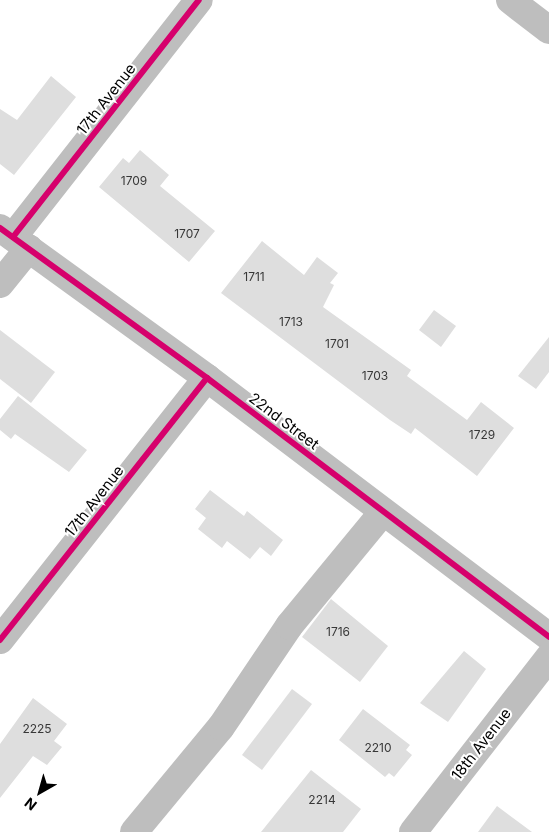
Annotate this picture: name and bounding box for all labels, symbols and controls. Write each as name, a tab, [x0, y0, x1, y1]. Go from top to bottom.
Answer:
street label: 17th Avenue	[73, 60, 139, 138]
house number: 1709	[121, 174, 147, 188]
house number: 1707	[174, 227, 200, 241]
house number: 1711	[243, 270, 265, 284]
house number: 1713	[279, 315, 303, 329]
house number: 1701	[325, 337, 349, 351]
house number: 1703	[362, 369, 388, 383]
street label: 22nd Street	[245, 389, 323, 453]
house number: 1729	[469, 428, 495, 442]
street label: 17th Avenue	[61, 462, 127, 540]
house number: 1716	[326, 625, 350, 639]
street label: 18th Avenue	[447, 705, 515, 783]
house number: 2225	[22, 722, 52, 736]
house number: 2210	[364, 741, 392, 755]
north arrow	[15, 767, 65, 817]
house number: 2214	[308, 793, 336, 807]
text: N	[21, 794, 40, 814]

